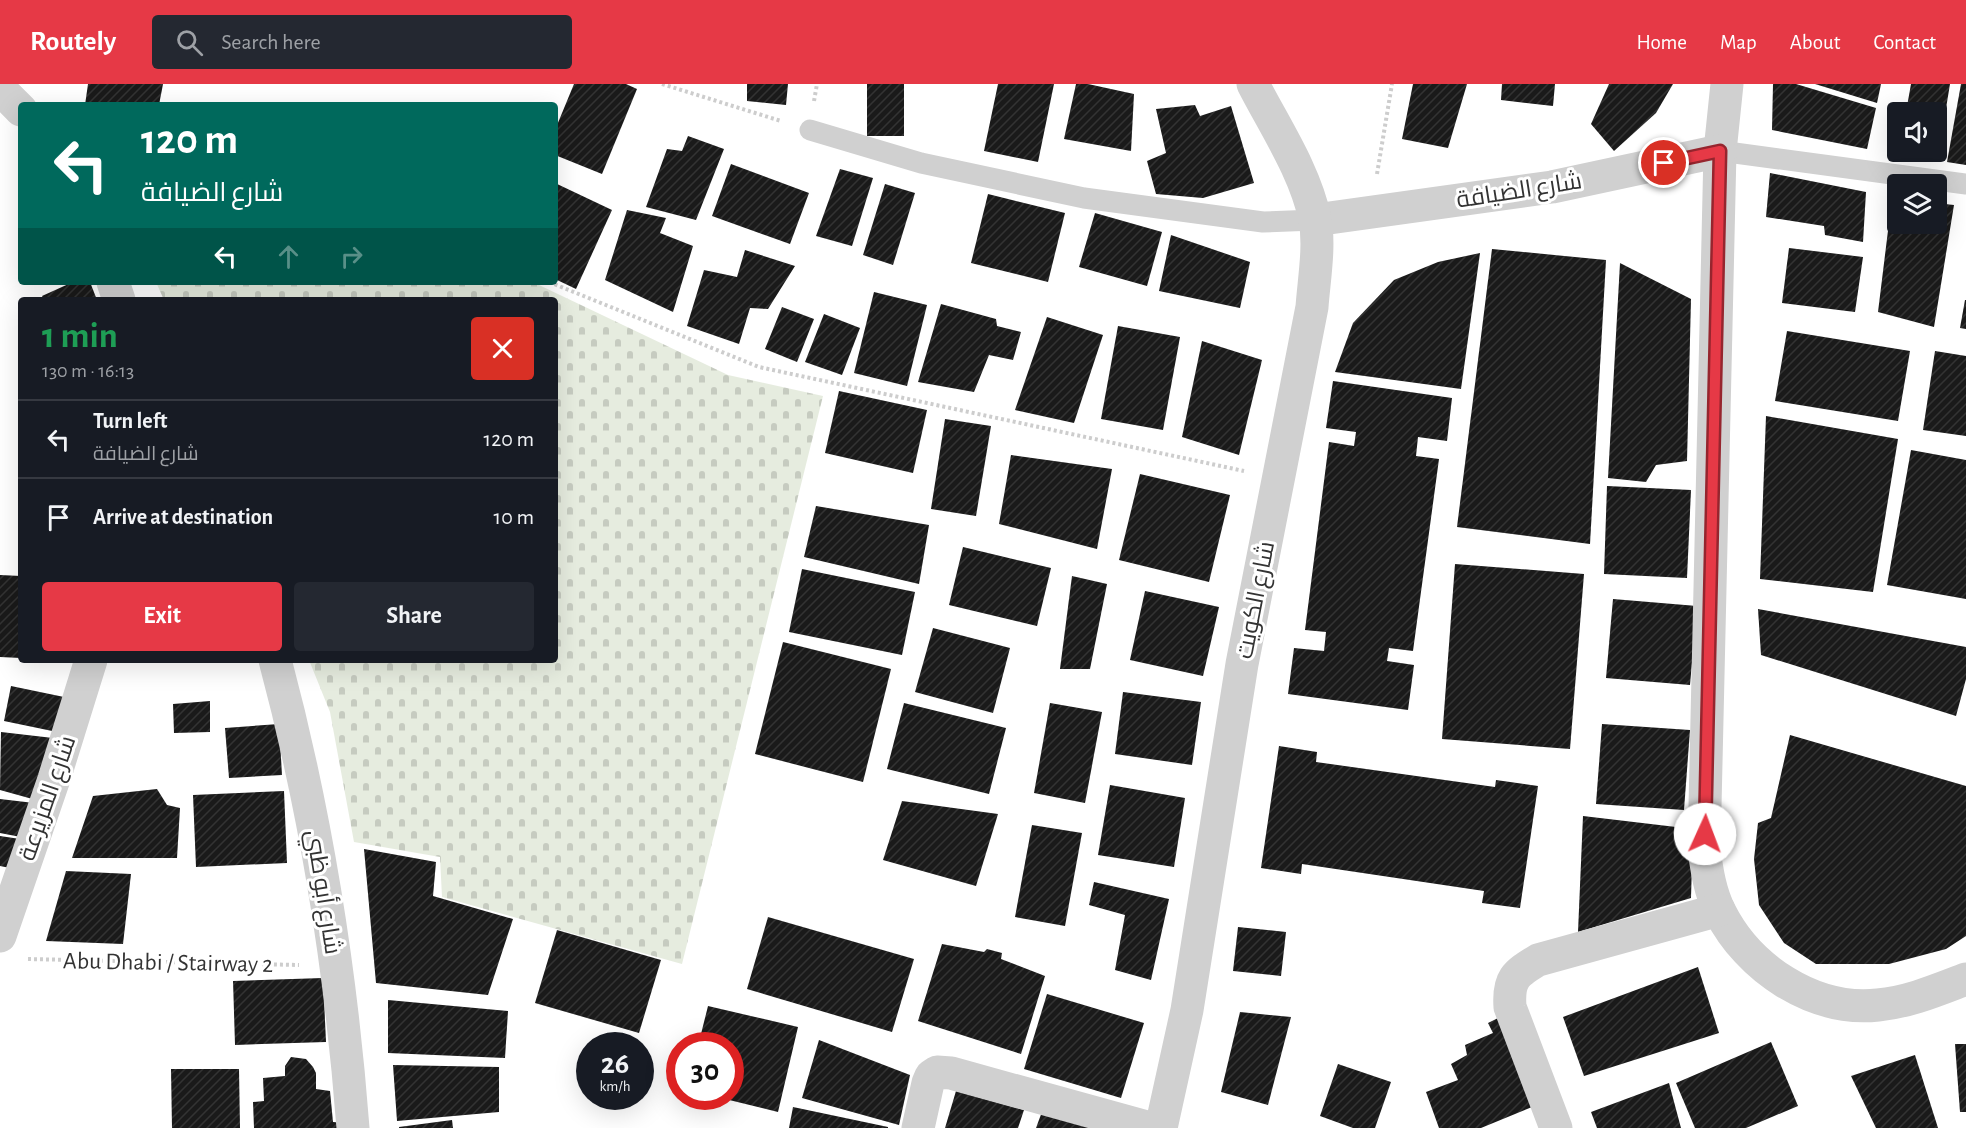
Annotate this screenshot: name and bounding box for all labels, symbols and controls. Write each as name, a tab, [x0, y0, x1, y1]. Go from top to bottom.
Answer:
search box	[152, 15, 572, 69]
icon: search	[173, 26, 206, 59]
text: Routely	[30, 28, 116, 56]
text: Search here	[221, 31, 321, 53]
text: Home	[1636, 32, 1687, 53]
text: Map	[1720, 32, 1757, 53]
text: About	[1790, 32, 1840, 53]
text: Contact	[1873, 32, 1936, 53]
map controls	[1887, 102, 1947, 234]
button: sound	[1887, 102, 1947, 162]
text: 120 m	[141, 119, 238, 161]
icon: left	[42, 126, 120, 204]
pin	[1638, 137, 1689, 188]
icon: arrive	[1647, 146, 1680, 179]
street label: شارع الضيافة	[1455, 168, 1584, 216]
button: layers	[1887, 174, 1947, 234]
text: شارع الضيافة	[141, 179, 283, 206]
icon: left	[209, 240, 242, 273]
icon: ahead	[272, 240, 305, 273]
icon: right	[335, 240, 368, 273]
button: close	[471, 317, 534, 380]
text: 1 min	[42, 318, 118, 354]
text: 130 m · 16:13	[42, 361, 134, 381]
text: Turn left	[93, 410, 167, 432]
icon: left	[42, 423, 75, 456]
text: 120 m	[484, 428, 534, 450]
text: شارع الضيافة	[93, 444, 198, 464]
icon: arrive	[42, 501, 75, 534]
text: Arrive at destination	[93, 506, 273, 528]
text: 10 m	[494, 506, 534, 528]
street label: شارع الكويت	[1232, 539, 1282, 662]
button: Exit	[42, 582, 282, 651]
button: Share	[294, 582, 534, 651]
street label: شارع المزيرعة	[14, 732, 83, 865]
position arrow	[1673, 802, 1737, 866]
street label: شارع أبو ظبي	[295, 827, 350, 957]
street label: Abu Dhabi / Stairway 2	[63, 949, 273, 977]
speed limit sign: 30	[666, 1032, 744, 1110]
text: 26	[601, 1049, 629, 1079]
text: km/h	[600, 1079, 630, 1094]

